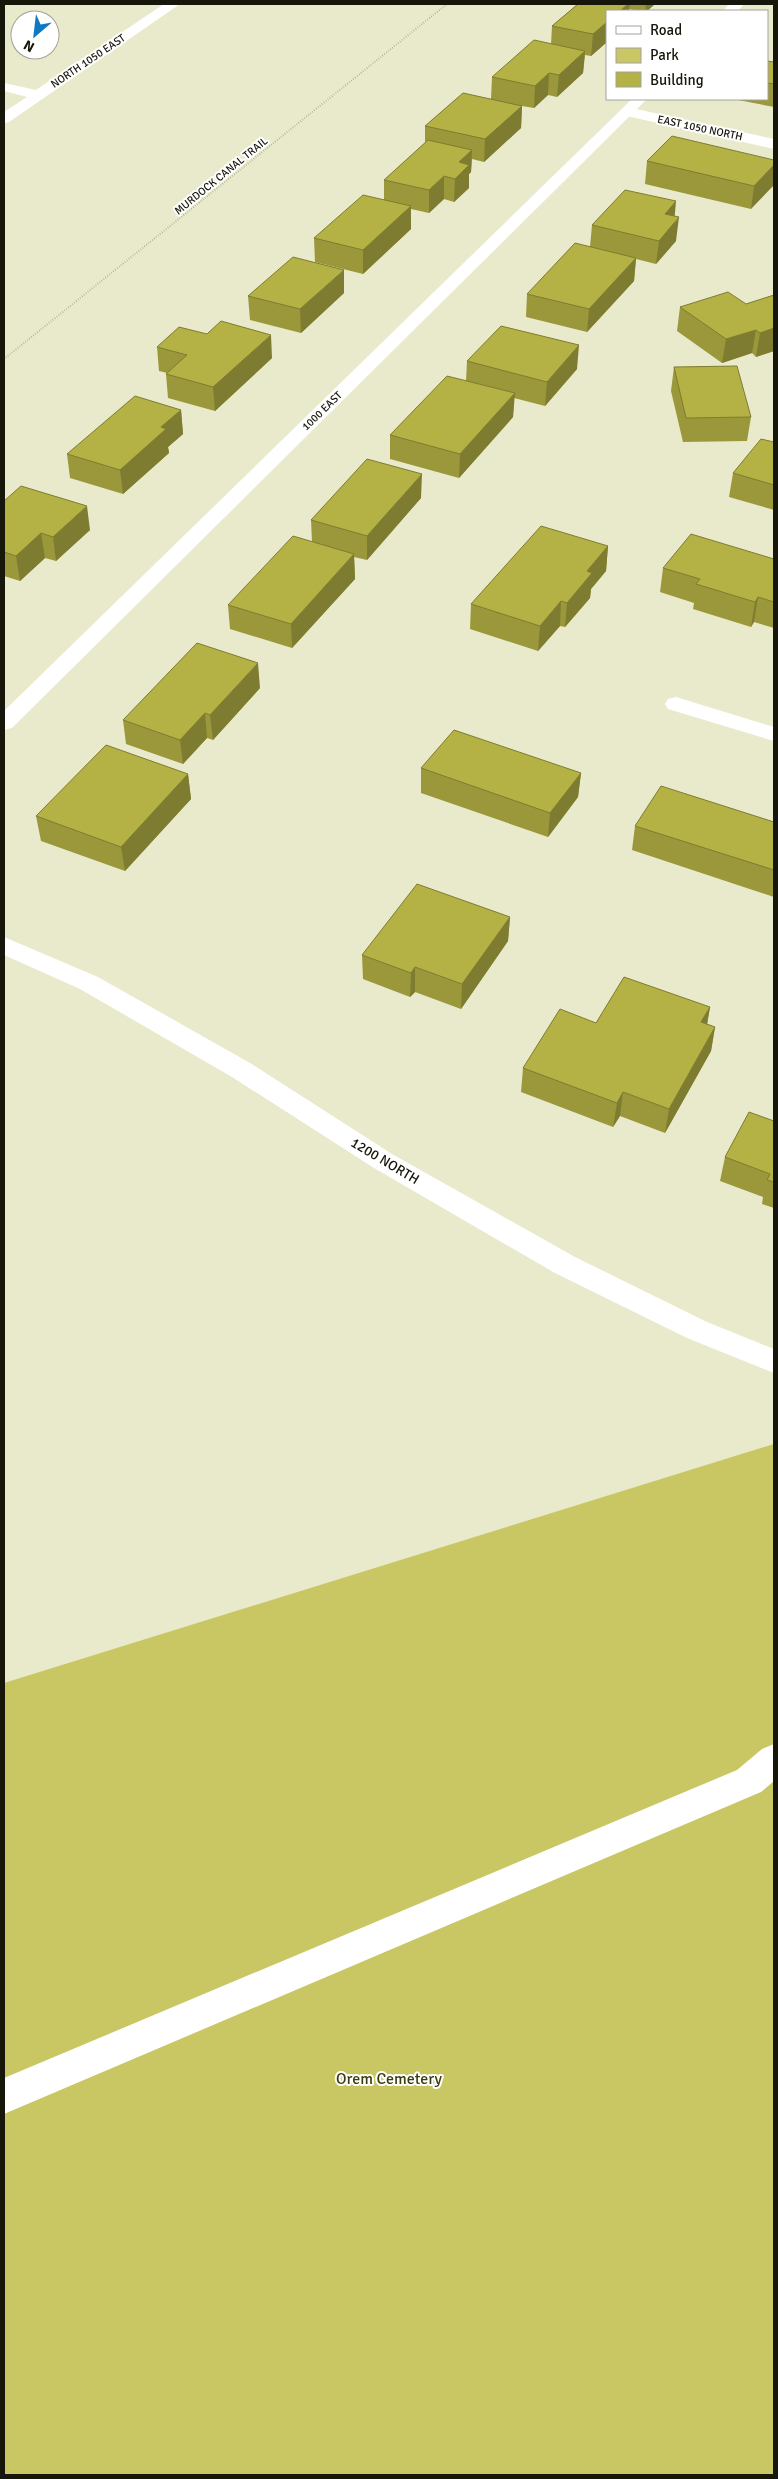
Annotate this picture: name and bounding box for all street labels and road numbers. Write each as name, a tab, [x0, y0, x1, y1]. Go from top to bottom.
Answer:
street label: NORTH 1050 EAST	[48, 31, 128, 91]
street label: EAST 1050 NORTH	[656, 113, 744, 143]
street label: MURDOCK CANAL TRAIL	[172, 134, 270, 218]
street label: 1000 EAST	[299, 388, 345, 433]
street label: 1200 NORTH	[348, 1134, 422, 1188]

